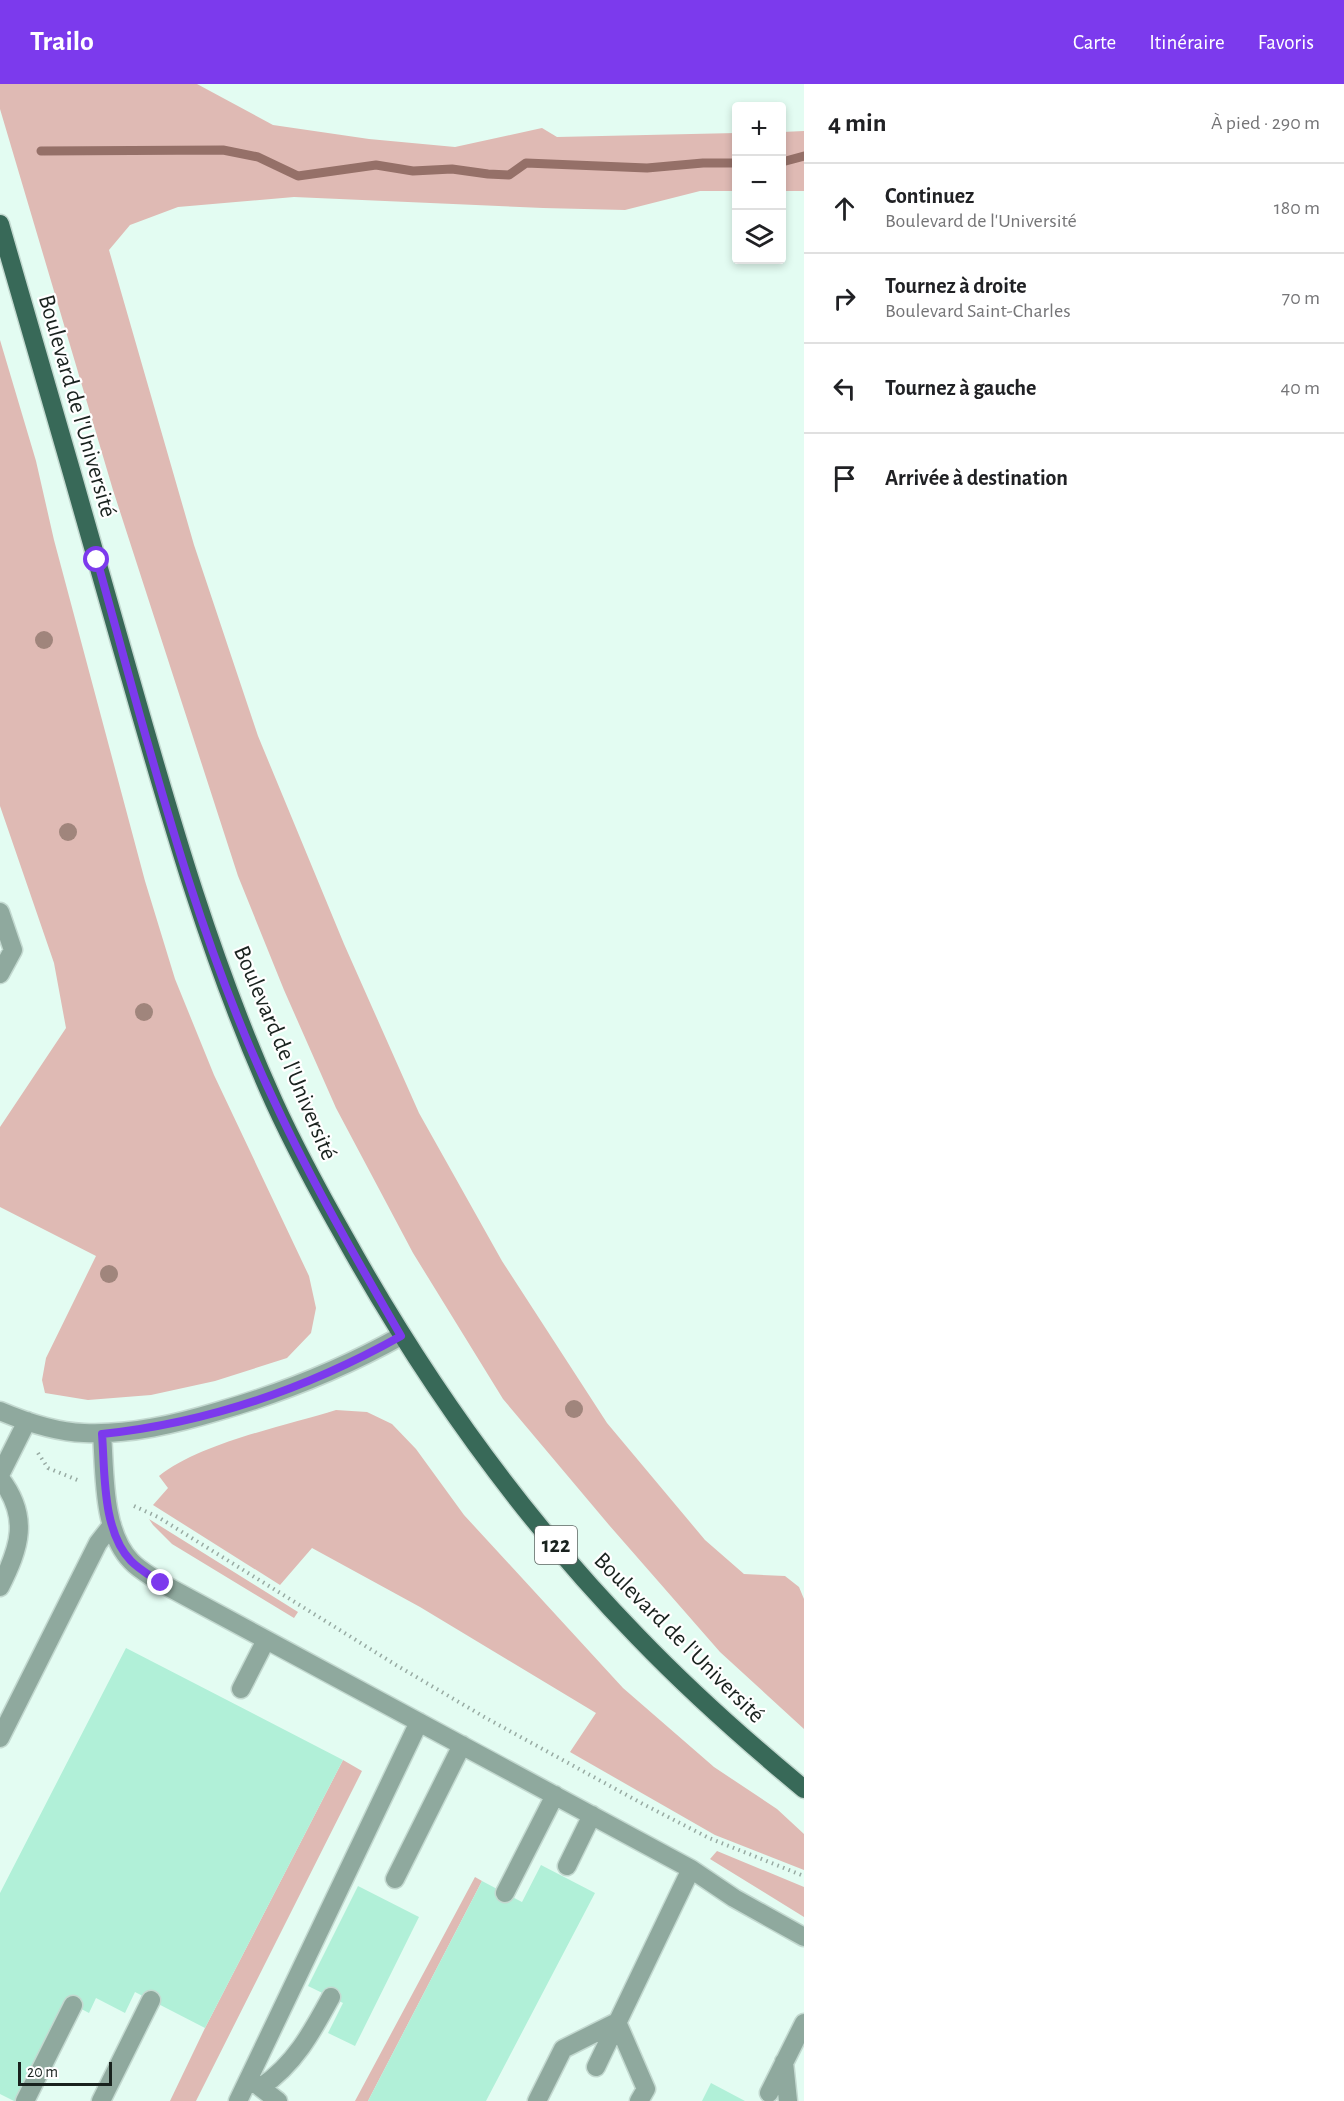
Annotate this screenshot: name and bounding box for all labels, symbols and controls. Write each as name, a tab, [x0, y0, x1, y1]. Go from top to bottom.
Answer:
text: Trailo	[30, 28, 94, 56]
text: Carte	[1073, 32, 1116, 53]
text: Itinéraire	[1149, 32, 1225, 53]
text: Favoris	[1258, 32, 1314, 53]
map controls	[732, 102, 786, 264]
button: +	[732, 102, 786, 156]
text: 4 min	[828, 110, 887, 136]
text: À pied · 290 m	[1211, 113, 1320, 133]
button: −	[732, 156, 786, 210]
text: Continuez	[885, 185, 974, 207]
icon: ahead	[828, 192, 861, 225]
text: 180 m	[1274, 198, 1320, 218]
button: layers	[732, 210, 786, 264]
text: Boulevard de l'Université	[885, 211, 1077, 231]
text: Tournez à droite	[885, 275, 1027, 297]
icon: right	[828, 282, 861, 315]
text: 70 m	[1282, 288, 1320, 308]
street label: Boulevard de l'Université	[34, 292, 120, 520]
text: Boulevard Saint-Charles	[885, 301, 1071, 321]
icon: left	[828, 372, 861, 405]
text: Tournez à gauche	[885, 377, 1036, 399]
text: 40 m	[1281, 378, 1320, 398]
icon: arrive	[828, 462, 861, 495]
text: Arrivée à destination	[885, 467, 1068, 489]
route start	[83, 546, 109, 572]
street label: Boulevard de l'Université	[229, 942, 341, 1164]
road number: 122	[535, 1526, 577, 1564]
street label: Boulevard de l'Université	[589, 1548, 769, 1728]
route end	[147, 1569, 173, 1595]
scale bar	[18, 2059, 112, 2086]
text: 20 m	[27, 2064, 58, 2080]

